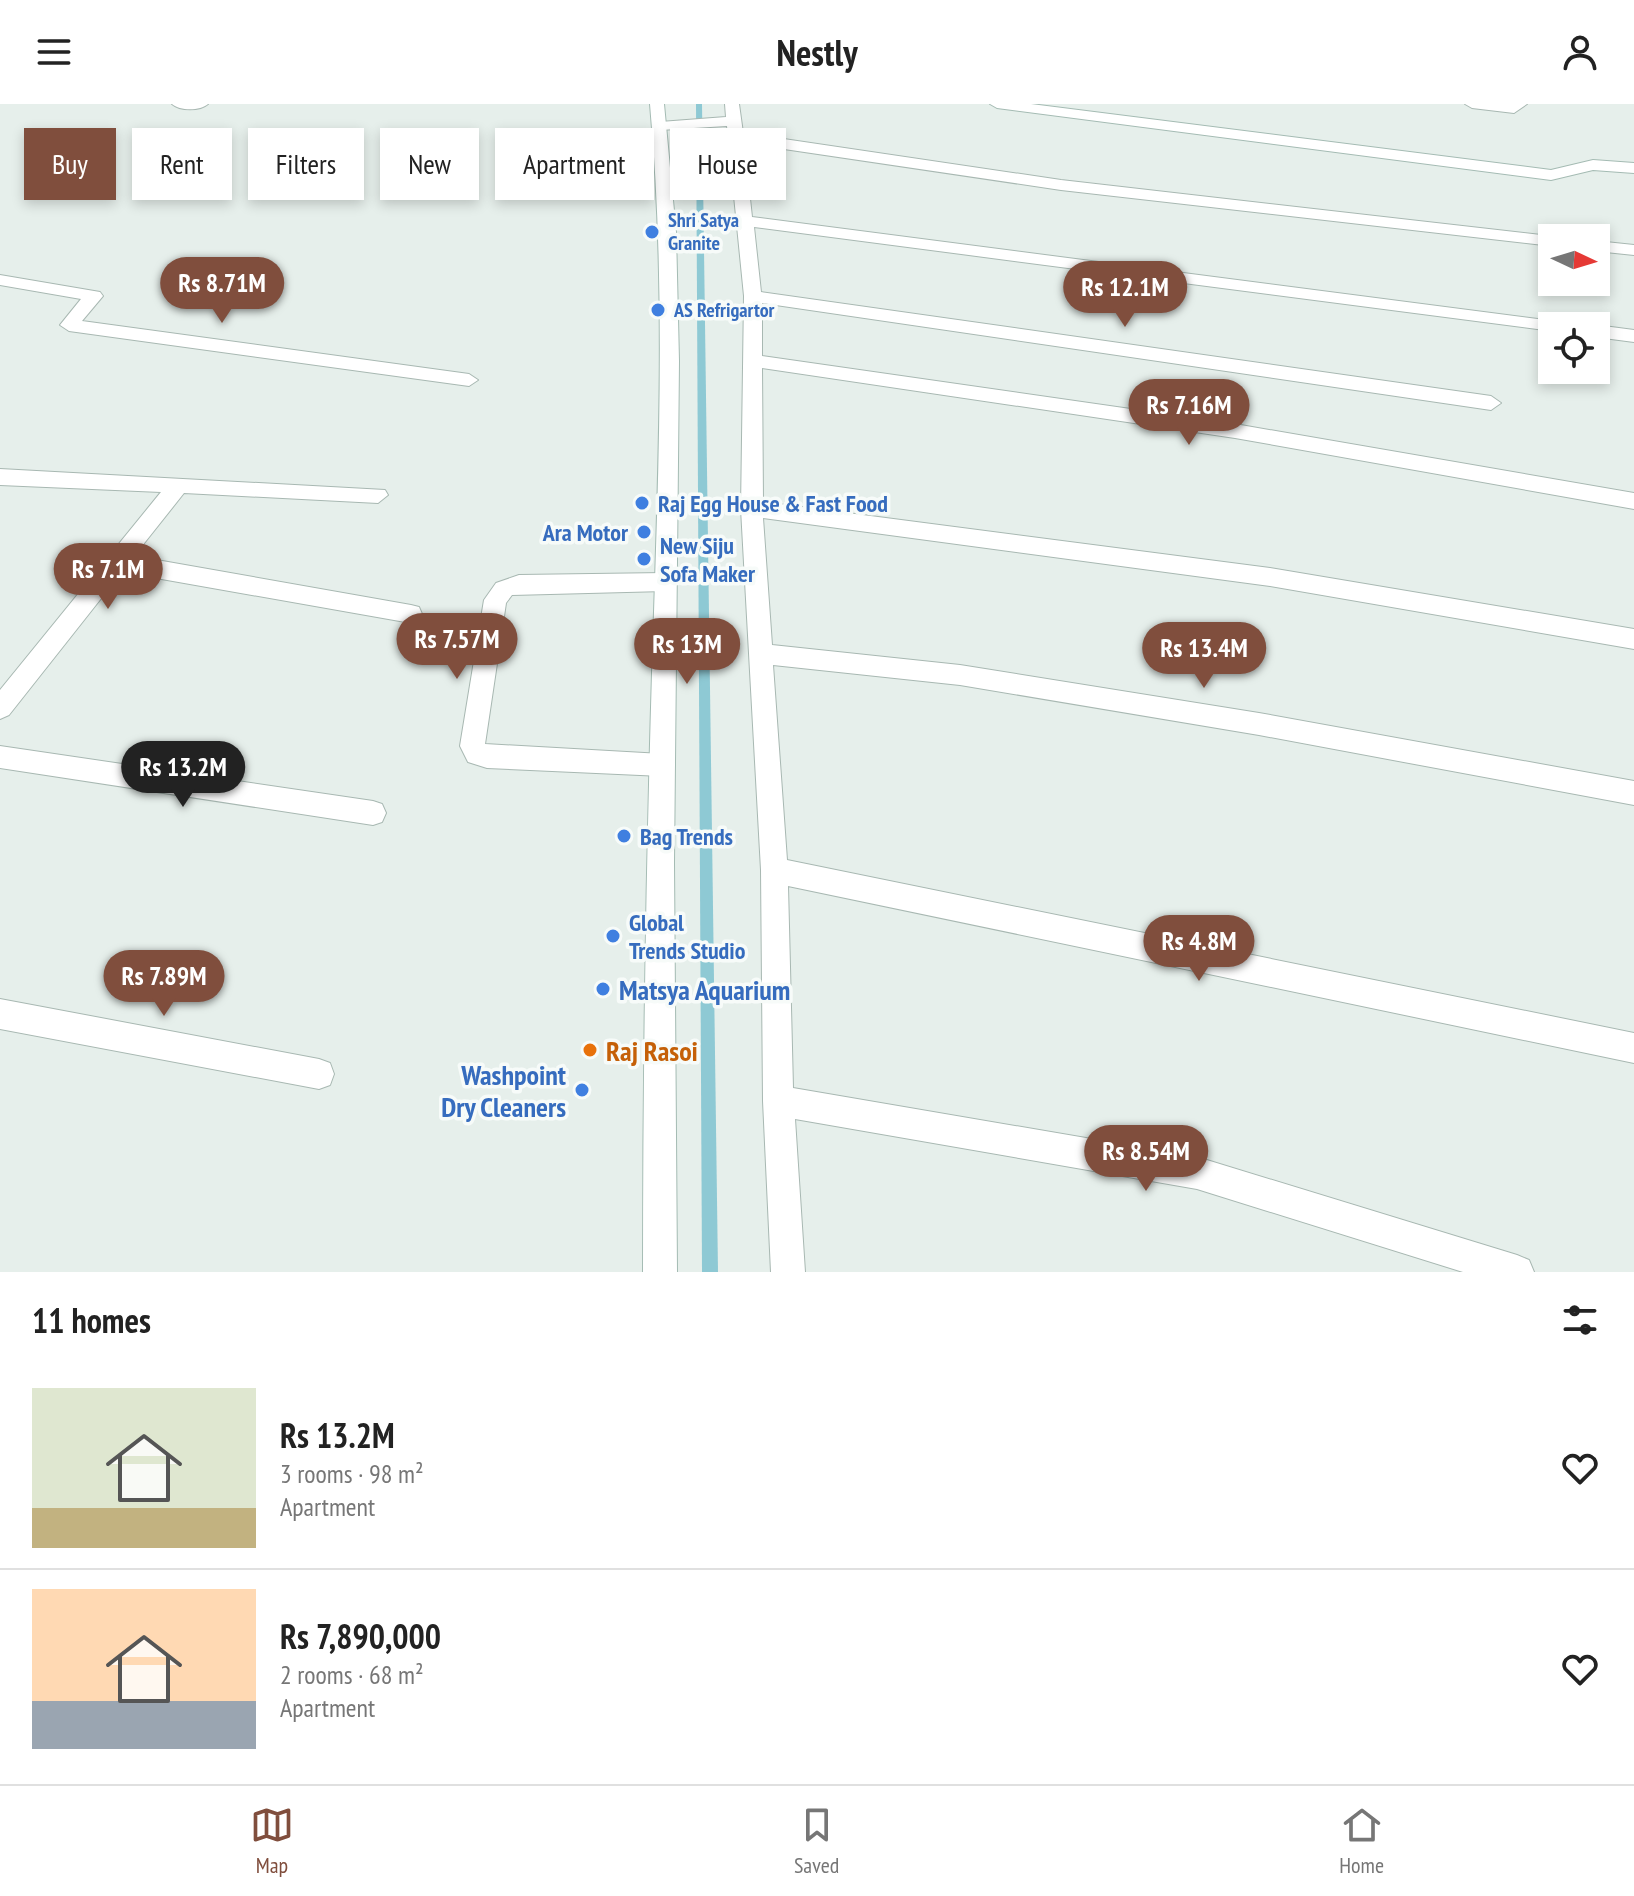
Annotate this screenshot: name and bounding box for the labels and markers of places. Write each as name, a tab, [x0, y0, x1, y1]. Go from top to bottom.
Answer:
place label: Shri Satya Granite	[668, 207, 739, 256]
marker: Shri Satya Granite	[643, 223, 661, 241]
pin: Rs 8.71M	[139, 257, 305, 325]
pin: Rs 12.1M	[1042, 261, 1208, 329]
place label: AS Refrigartor	[673, 297, 775, 323]
marker: AS Refrigartor	[649, 301, 667, 319]
pin: Rs 7.16M	[1106, 379, 1272, 447]
place label: Raj Egg House & Fast Food	[658, 488, 888, 519]
marker: Raj Egg House & Fast Food	[633, 494, 651, 512]
place label: Ara Motor	[542, 517, 629, 548]
marker: Ara Motor	[635, 523, 653, 541]
place label: New Siju Sofa Maker	[660, 530, 756, 589]
pin: Rs 7.1M	[34, 543, 182, 611]
marker: New Siju Sofa Maker	[635, 550, 653, 568]
pin: Rs 7.57M	[374, 613, 540, 681]
pin: Rs 13M	[622, 618, 752, 686]
pin: Rs 13.4M	[1121, 622, 1287, 690]
pin: Rs 13.2M	[100, 741, 266, 809]
place label: Bag Trends	[640, 821, 733, 852]
marker: Bag Trends	[615, 827, 633, 845]
place label: Global Trends Studio	[629, 907, 746, 966]
pin: Rs 4.8M	[1125, 915, 1273, 983]
marker: Global Trends Studio	[604, 927, 622, 945]
pin: Rs 7.89M	[81, 950, 247, 1018]
place label: Matsya Aquarium	[619, 971, 790, 1008]
marker: Matsya Aquarium	[594, 980, 612, 998]
place label: Raj Rasoi	[606, 1032, 698, 1069]
marker: Raj Rasoi	[581, 1041, 599, 1059]
place label: Washpoint Dry Cleaners	[441, 1056, 566, 1125]
marker: Washpoint Dry Cleaners	[573, 1081, 591, 1099]
pin: Rs 8.54M	[1063, 1125, 1229, 1193]

